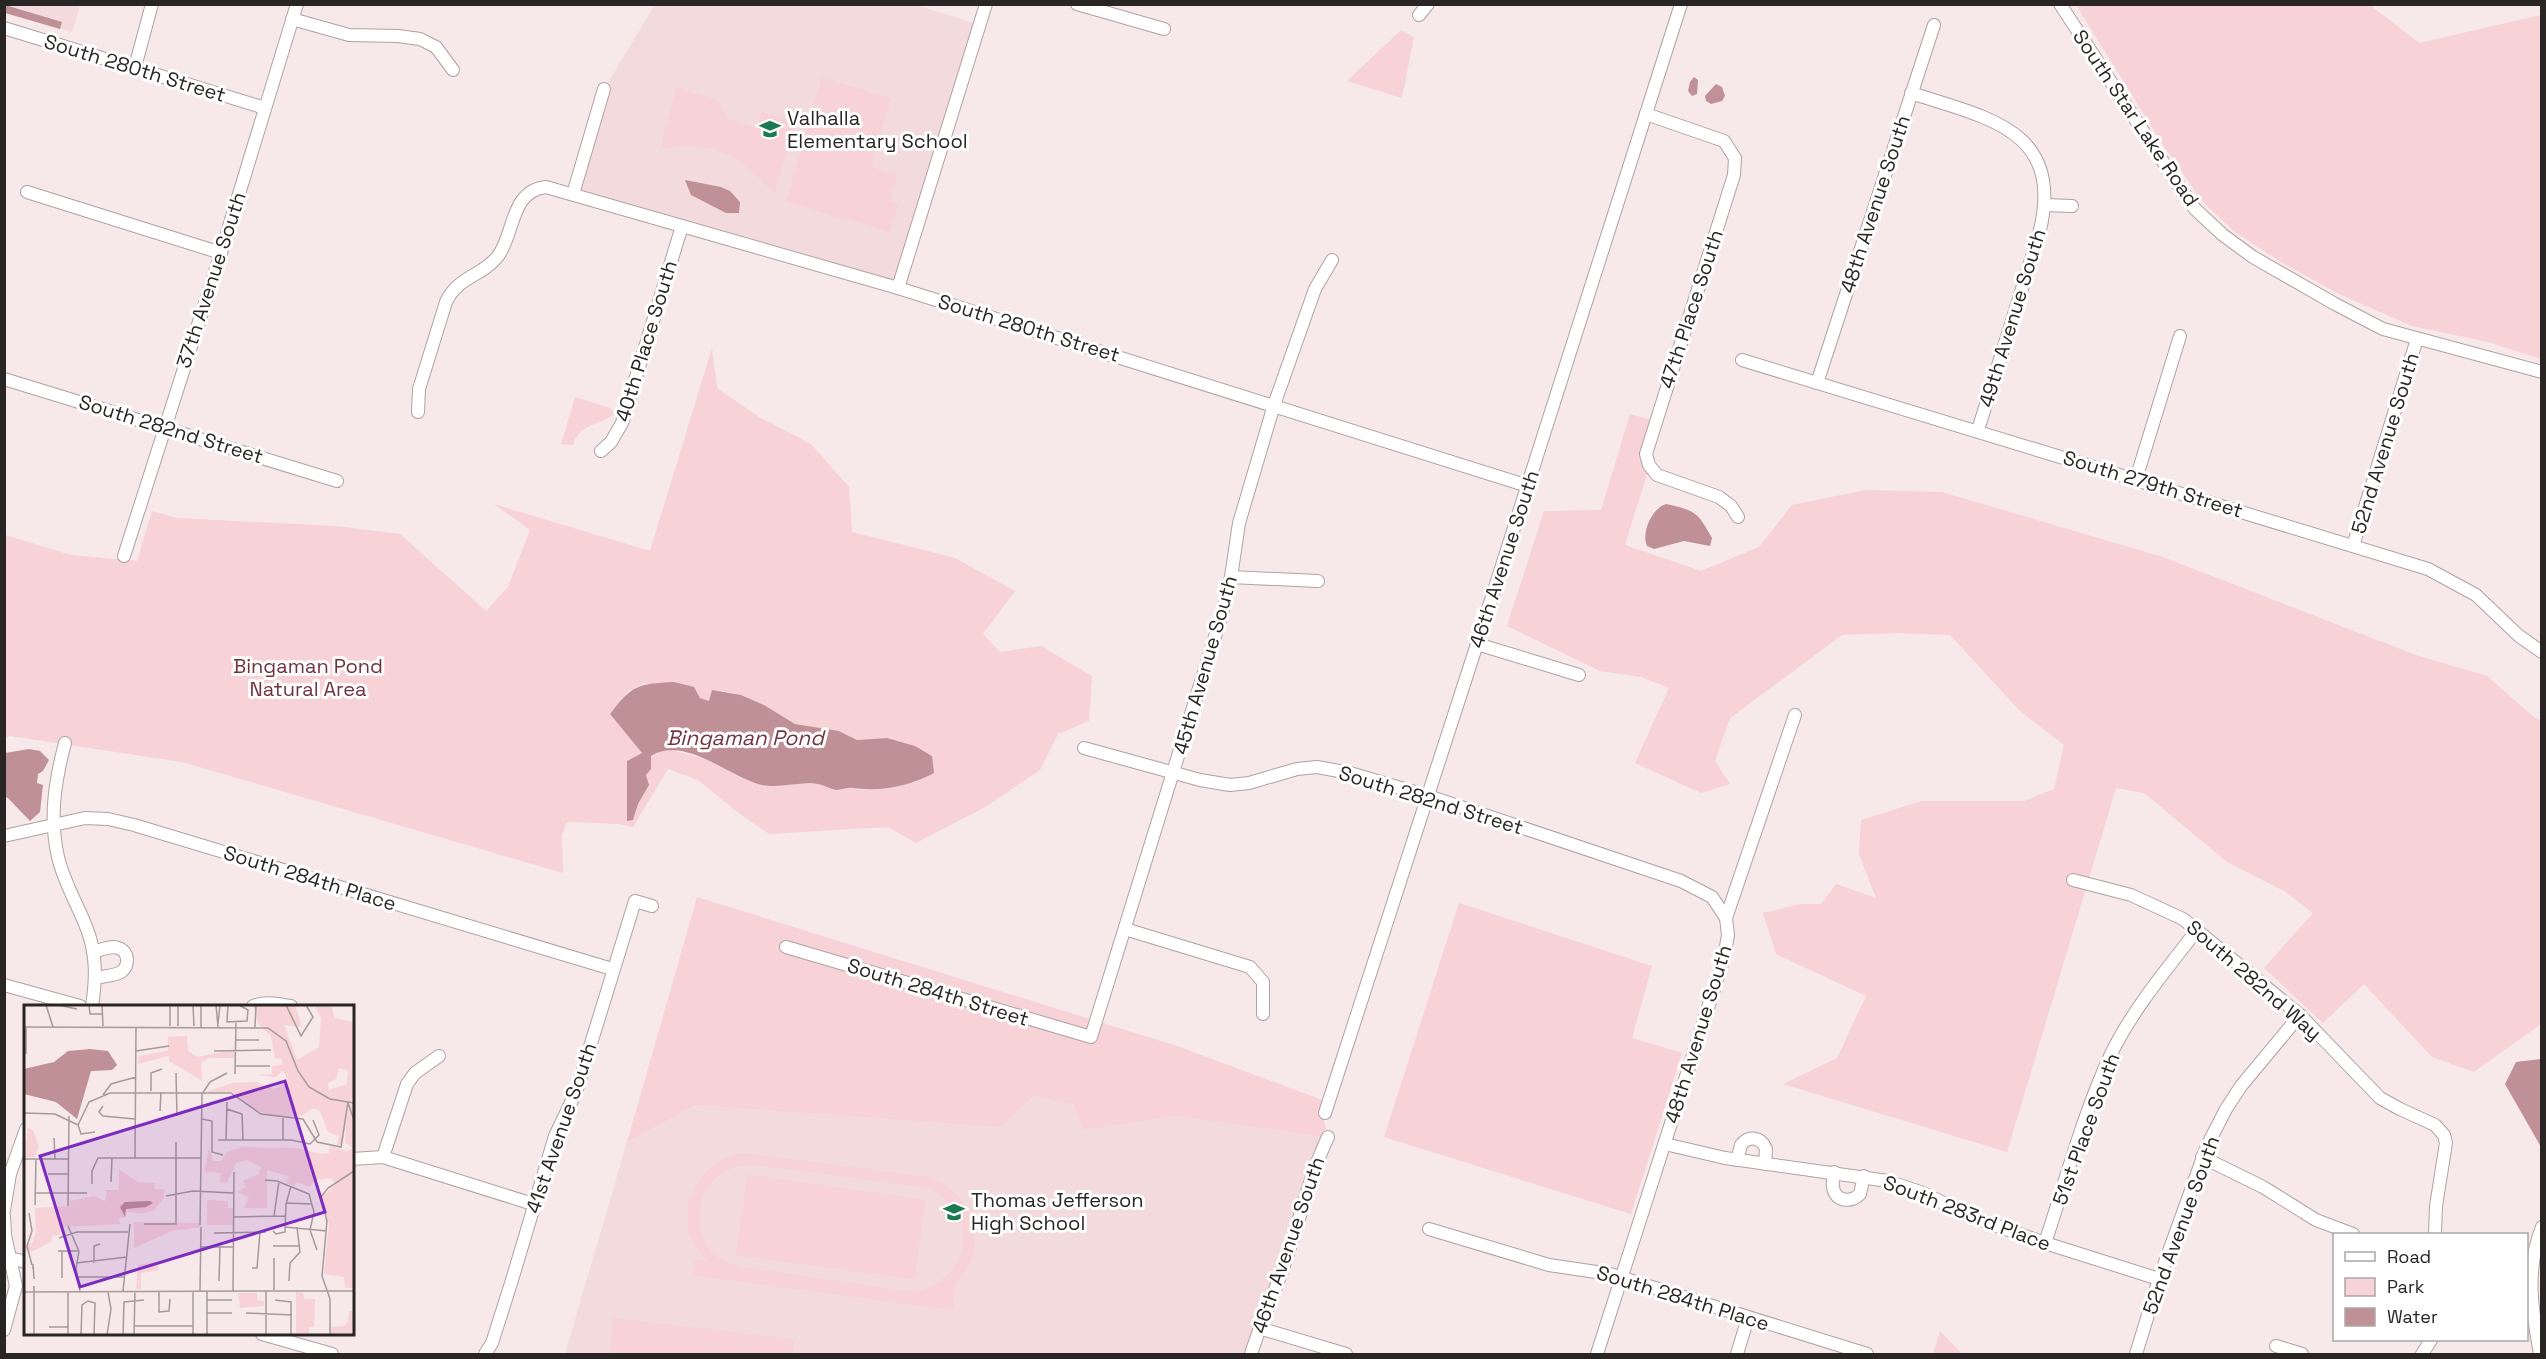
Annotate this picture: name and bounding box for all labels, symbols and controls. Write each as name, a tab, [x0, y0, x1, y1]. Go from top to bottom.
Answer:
street label: South Star Lake Road	[2067, 25, 2205, 211]
street label: South 280th Street	[41, 28, 229, 108]
place label: Valhalla Elementary School	[787, 105, 968, 154]
street label: 48th Avenue South	[1834, 112, 1916, 296]
school or university icon: Valhalla Elementary School	[758, 117, 782, 141]
street label: 37th Avenue South	[170, 189, 252, 371]
street label: 47th Place South	[1653, 226, 1729, 392]
street label: 49th Avenue South	[1973, 226, 2051, 410]
street label: 40th Place South	[609, 257, 683, 425]
street label: South 280th Street	[935, 288, 1123, 368]
street label: 52nd Avenue South	[2345, 349, 2425, 537]
street label: South 282nd Street	[76, 389, 266, 469]
street label: South 279th Street	[2060, 444, 2246, 524]
street label: 46th Avenue South	[1463, 467, 1545, 651]
street label: 45th Avenue South	[1167, 573, 1243, 757]
park label: Bingaman Pond Natural Area	[233, 653, 383, 702]
water label: Bingaman Pond	[666, 724, 826, 751]
street label: South 282nd Street	[1336, 760, 1526, 840]
street label: South 284th Place	[221, 839, 399, 917]
street label: South 282nd Way	[2181, 914, 2327, 1046]
street label: 48th Avenue South	[1658, 942, 1738, 1126]
street label: South 284th Street	[844, 952, 1032, 1032]
inset map	[24, 1005, 354, 1335]
street label: 41st Avenue South	[520, 1039, 602, 1217]
street label: 51st Place South	[2046, 1049, 2126, 1209]
street label: 52nd Avenue South	[2137, 1132, 2225, 1318]
street label: 46th Avenue South	[1246, 1153, 1330, 1337]
street label: South 283rd Place	[1880, 1169, 2054, 1257]
place label: Thomas Jefferson High School	[971, 1187, 1144, 1236]
school or university icon: Thomas Jefferson High School	[942, 1200, 966, 1224]
legend	[2333, 1233, 2528, 1341]
text: Road	[2387, 1245, 2431, 1268]
street label: South 284th Place	[1594, 1259, 1772, 1337]
text: Park	[2387, 1275, 2425, 1298]
text: Water	[2387, 1305, 2438, 1328]

